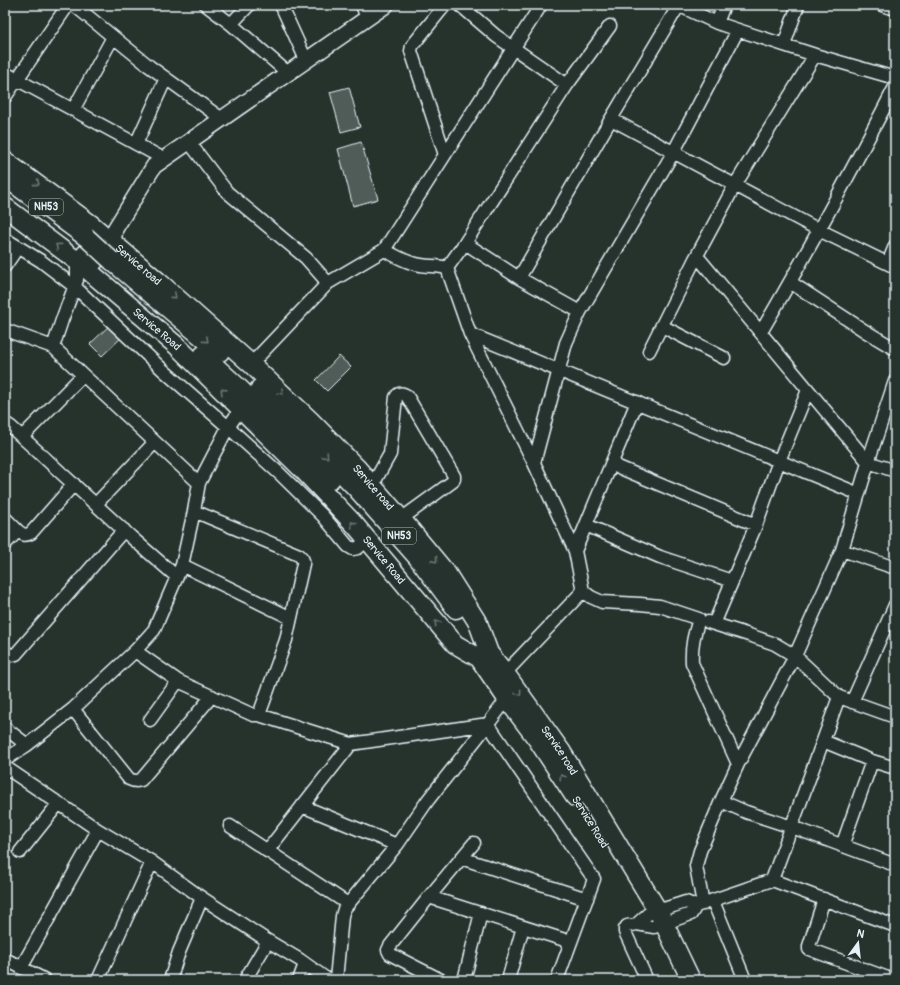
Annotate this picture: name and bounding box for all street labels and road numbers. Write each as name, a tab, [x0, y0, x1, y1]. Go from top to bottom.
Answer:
road number: NH53	[29, 199, 63, 215]
street label: Service road	[113, 241, 164, 288]
street label: Service Road	[130, 305, 184, 353]
street label: Service road	[350, 462, 397, 513]
road number: NH53	[382, 528, 416, 544]
street label: Service Road	[360, 533, 408, 586]
street label: Service road	[539, 723, 580, 777]
street label: Service Road	[569, 794, 611, 850]

